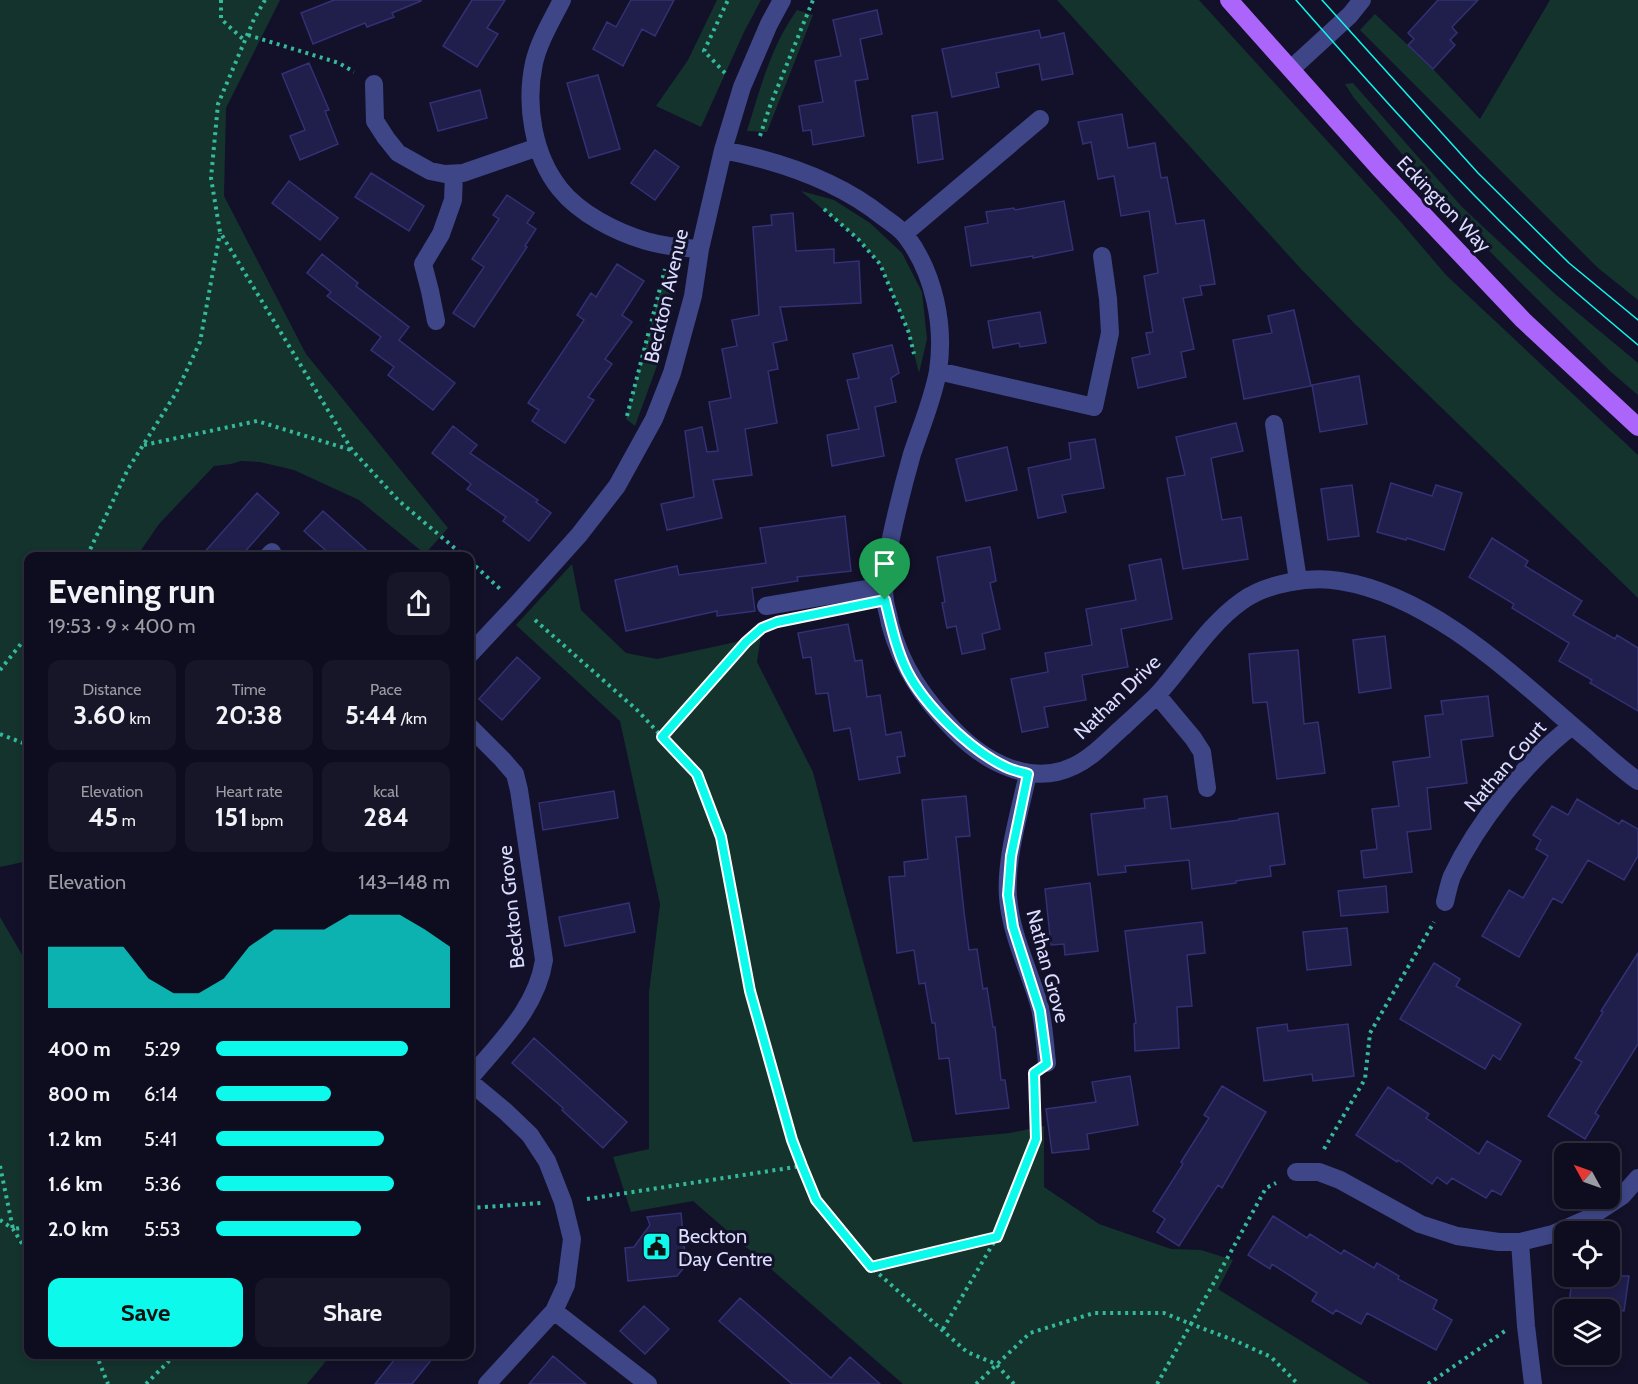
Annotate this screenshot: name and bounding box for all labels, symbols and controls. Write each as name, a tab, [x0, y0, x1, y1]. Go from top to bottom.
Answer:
street label: Eckington Way	[1392, 151, 1496, 257]
street label: Beckton Avenue	[639, 227, 693, 365]
pin	[859, 538, 910, 600]
icon: arrive	[868, 547, 901, 580]
text: Evening run	[48, 571, 215, 611]
button: share	[387, 572, 450, 635]
text: 19:53 · 9 × 400 m	[48, 614, 195, 638]
street label: Nathan Drive	[1069, 650, 1165, 744]
text: Distance	[83, 680, 141, 699]
text: Time	[232, 680, 266, 699]
text: Pace	[370, 680, 402, 699]
text: 3.60	[73, 699, 126, 731]
text: 20:38	[215, 699, 283, 731]
text: 5:44	[345, 699, 397, 731]
text: km	[126, 709, 151, 728]
text: /km	[397, 709, 427, 728]
street label: Nathan Court	[1459, 715, 1551, 816]
text: Elevation	[81, 782, 143, 801]
text: Heart rate	[216, 782, 282, 801]
text: kcal	[373, 782, 399, 801]
text: 45	[88, 801, 118, 833]
text: 151	[215, 801, 248, 833]
text: 284	[363, 801, 409, 833]
text: m	[118, 811, 136, 830]
text: bpm	[248, 811, 283, 830]
street label: Beckton Grove	[493, 844, 529, 970]
text: Elevation	[48, 870, 126, 894]
text: 143–148 m	[358, 870, 450, 894]
street label: Nathan Grove	[1021, 907, 1075, 1025]
text: 400 m	[48, 1037, 111, 1061]
text: 5:29	[144, 1037, 181, 1061]
text: 800 m	[48, 1082, 110, 1106]
text: 6:14	[144, 1082, 178, 1106]
text: 1.2 km	[48, 1127, 102, 1151]
text: 5:41	[144, 1127, 177, 1151]
north arrow	[1554, 1143, 1620, 1209]
map controls	[1554, 1143, 1620, 1365]
text: 1.6 km	[48, 1172, 103, 1196]
text: 5:36	[144, 1172, 181, 1196]
text: 2.0 km	[48, 1217, 109, 1241]
text: 5:53	[144, 1217, 181, 1241]
button: locate	[1554, 1221, 1620, 1287]
place label: Beckton Day Centre	[678, 1224, 773, 1271]
public building icon: Beckton Day Centre	[641, 1231, 673, 1263]
button: Save	[48, 1278, 243, 1347]
button: Share	[255, 1278, 450, 1347]
button: layers	[1554, 1299, 1620, 1365]

